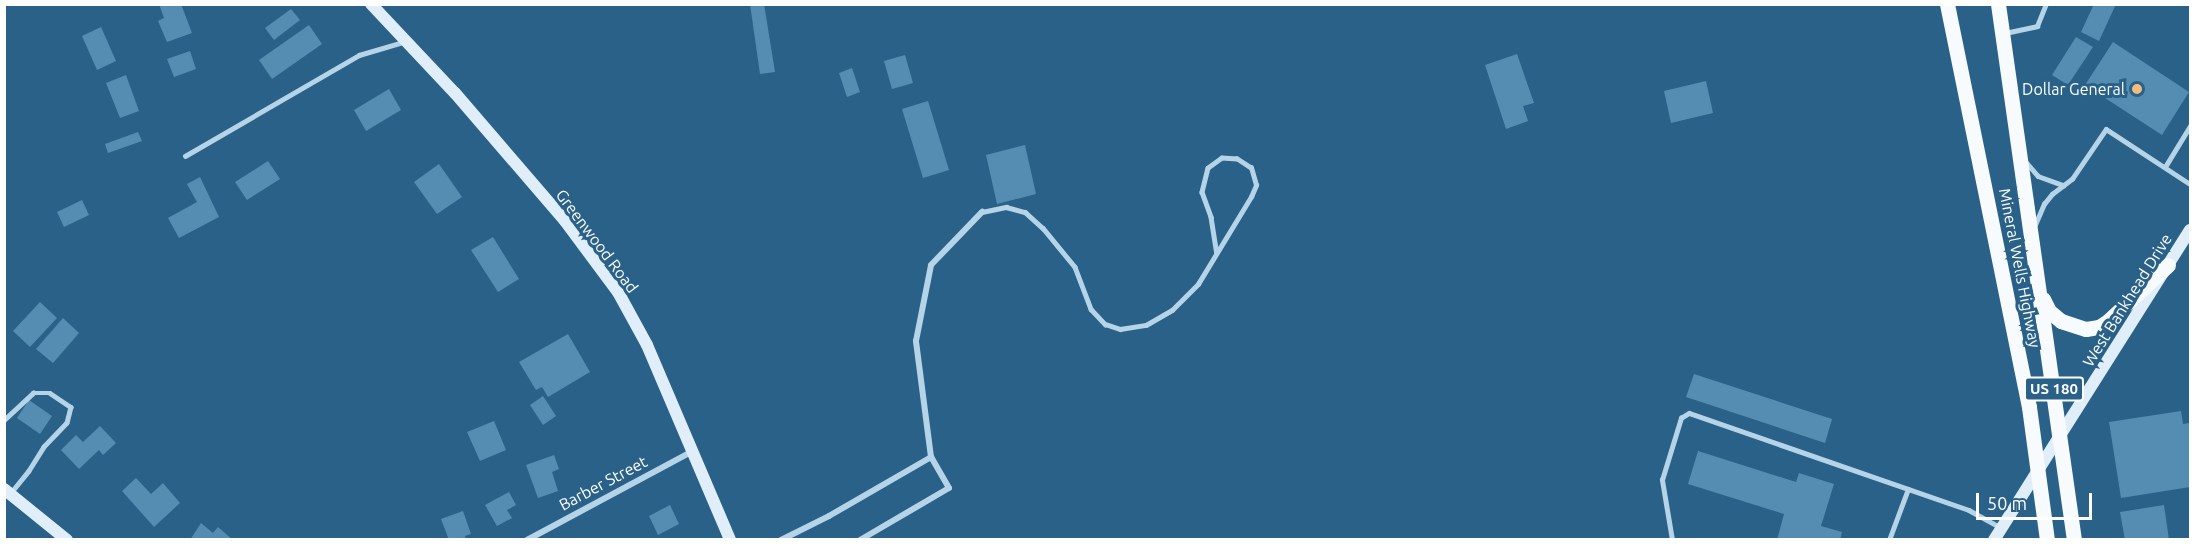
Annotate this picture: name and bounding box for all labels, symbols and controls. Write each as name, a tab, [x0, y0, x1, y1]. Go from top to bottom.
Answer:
place label: Dollar General	[2022, 79, 2125, 99]
marker: Dollar General	[2130, 82, 2144, 96]
street label: Greenwood Road	[552, 186, 642, 296]
street label: Mineral Wells Highway	[1995, 187, 2045, 349]
street label: West Bankhead Drive	[2078, 230, 2176, 370]
road number: US 180	[2024, 377, 2084, 401]
street label: Barber Street	[556, 452, 650, 514]
scale bar	[1979, 481, 2094, 519]
text: 50 m	[1987, 493, 2027, 513]

